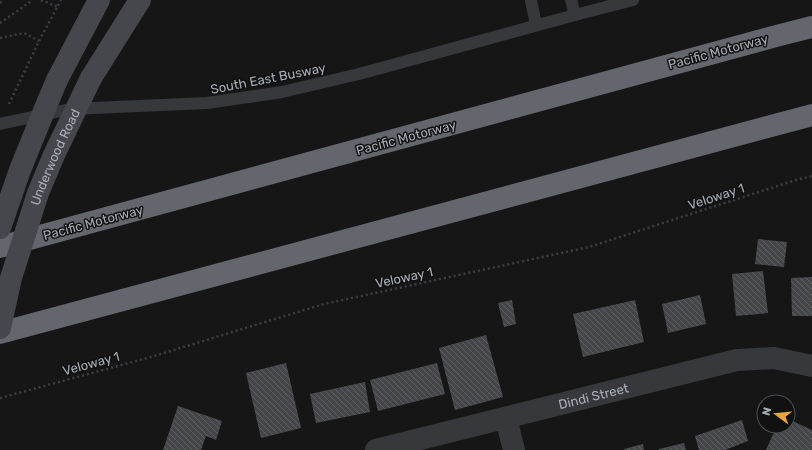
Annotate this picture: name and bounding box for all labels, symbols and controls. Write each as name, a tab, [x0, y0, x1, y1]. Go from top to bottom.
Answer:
street label: Pacific Motorway	[667, 31, 770, 72]
street label: South East Busway	[209, 60, 327, 97]
street label: Underwood Road	[28, 107, 83, 207]
street label: Pacific Motorway	[355, 117, 458, 158]
street label: Veloway 1	[686, 180, 746, 213]
street label: Pacific Motorway	[42, 202, 145, 243]
street label: Veloway 1	[374, 264, 434, 291]
street label: Veloway 1	[61, 349, 121, 378]
street label: Dindi Street	[557, 380, 630, 412]
north arrow	[756, 394, 796, 434]
text: N	[760, 406, 774, 417]

